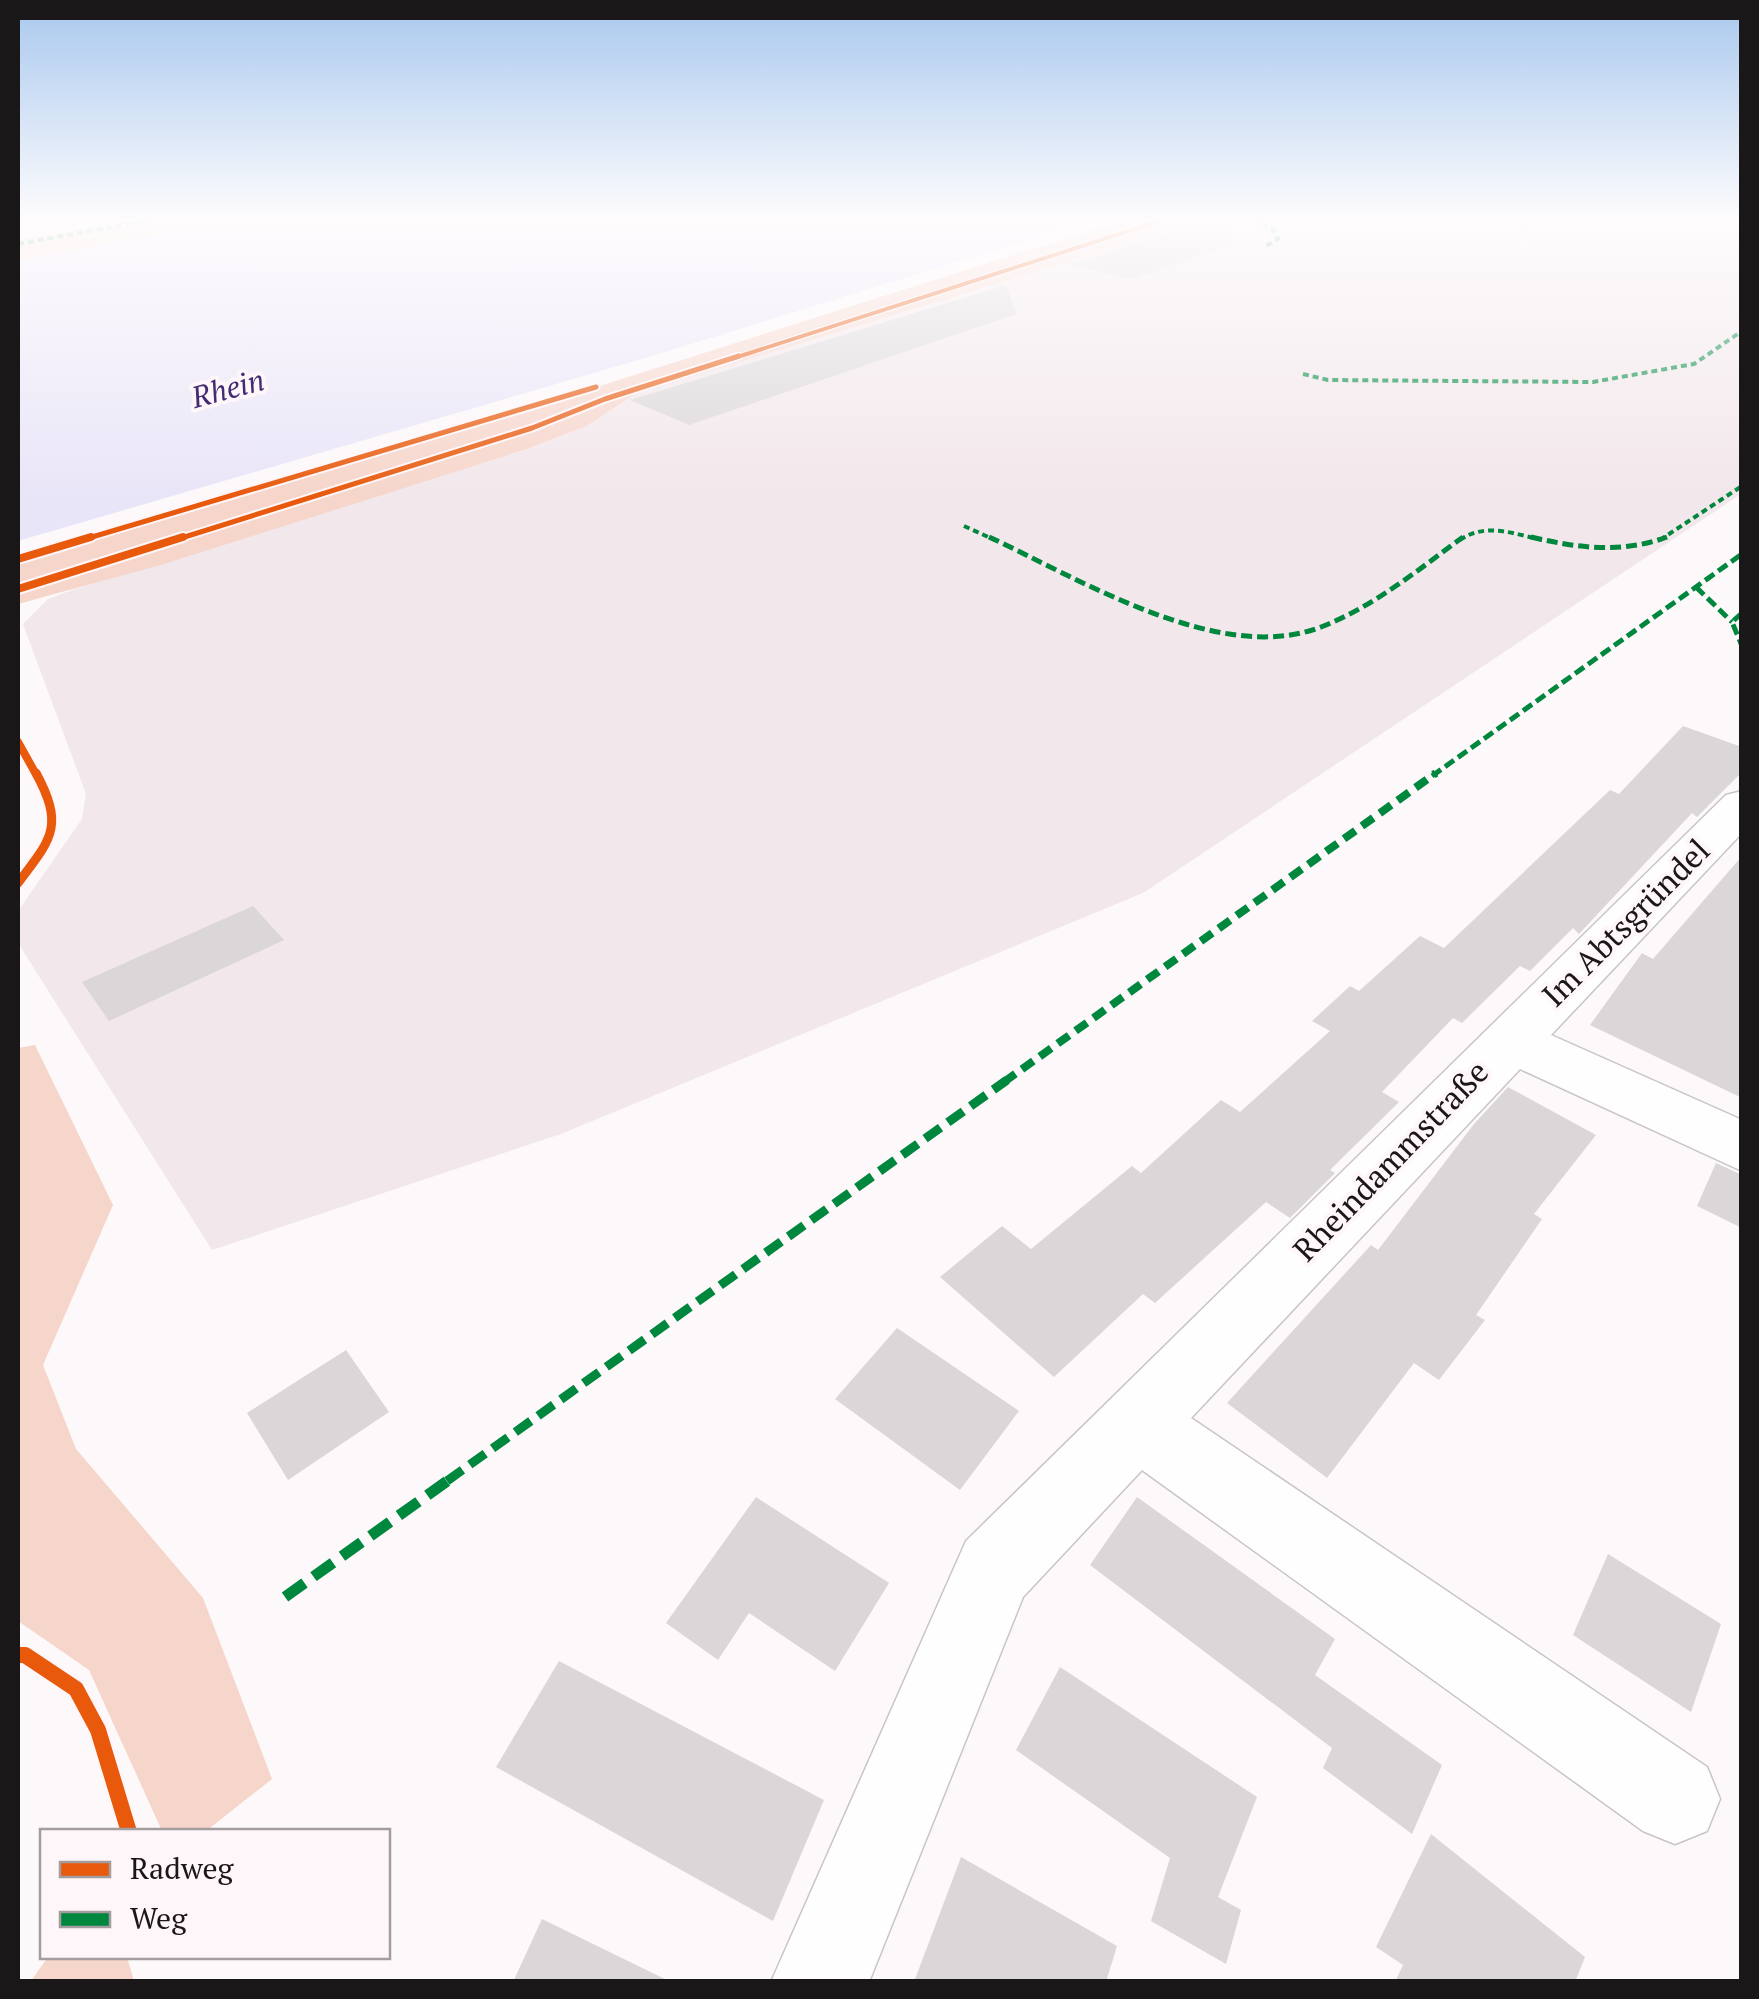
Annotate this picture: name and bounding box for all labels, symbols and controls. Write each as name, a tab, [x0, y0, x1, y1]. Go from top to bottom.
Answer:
water label: Rhein	[186, 359, 268, 417]
street label: Im Abtsgründel	[1532, 829, 1718, 1015]
street label: Rheindammstraße	[1284, 1051, 1497, 1270]
legend	[40, 1829, 390, 1959]
text: Radweg	[130, 1848, 234, 1888]
text: Weg	[130, 1898, 188, 1938]

